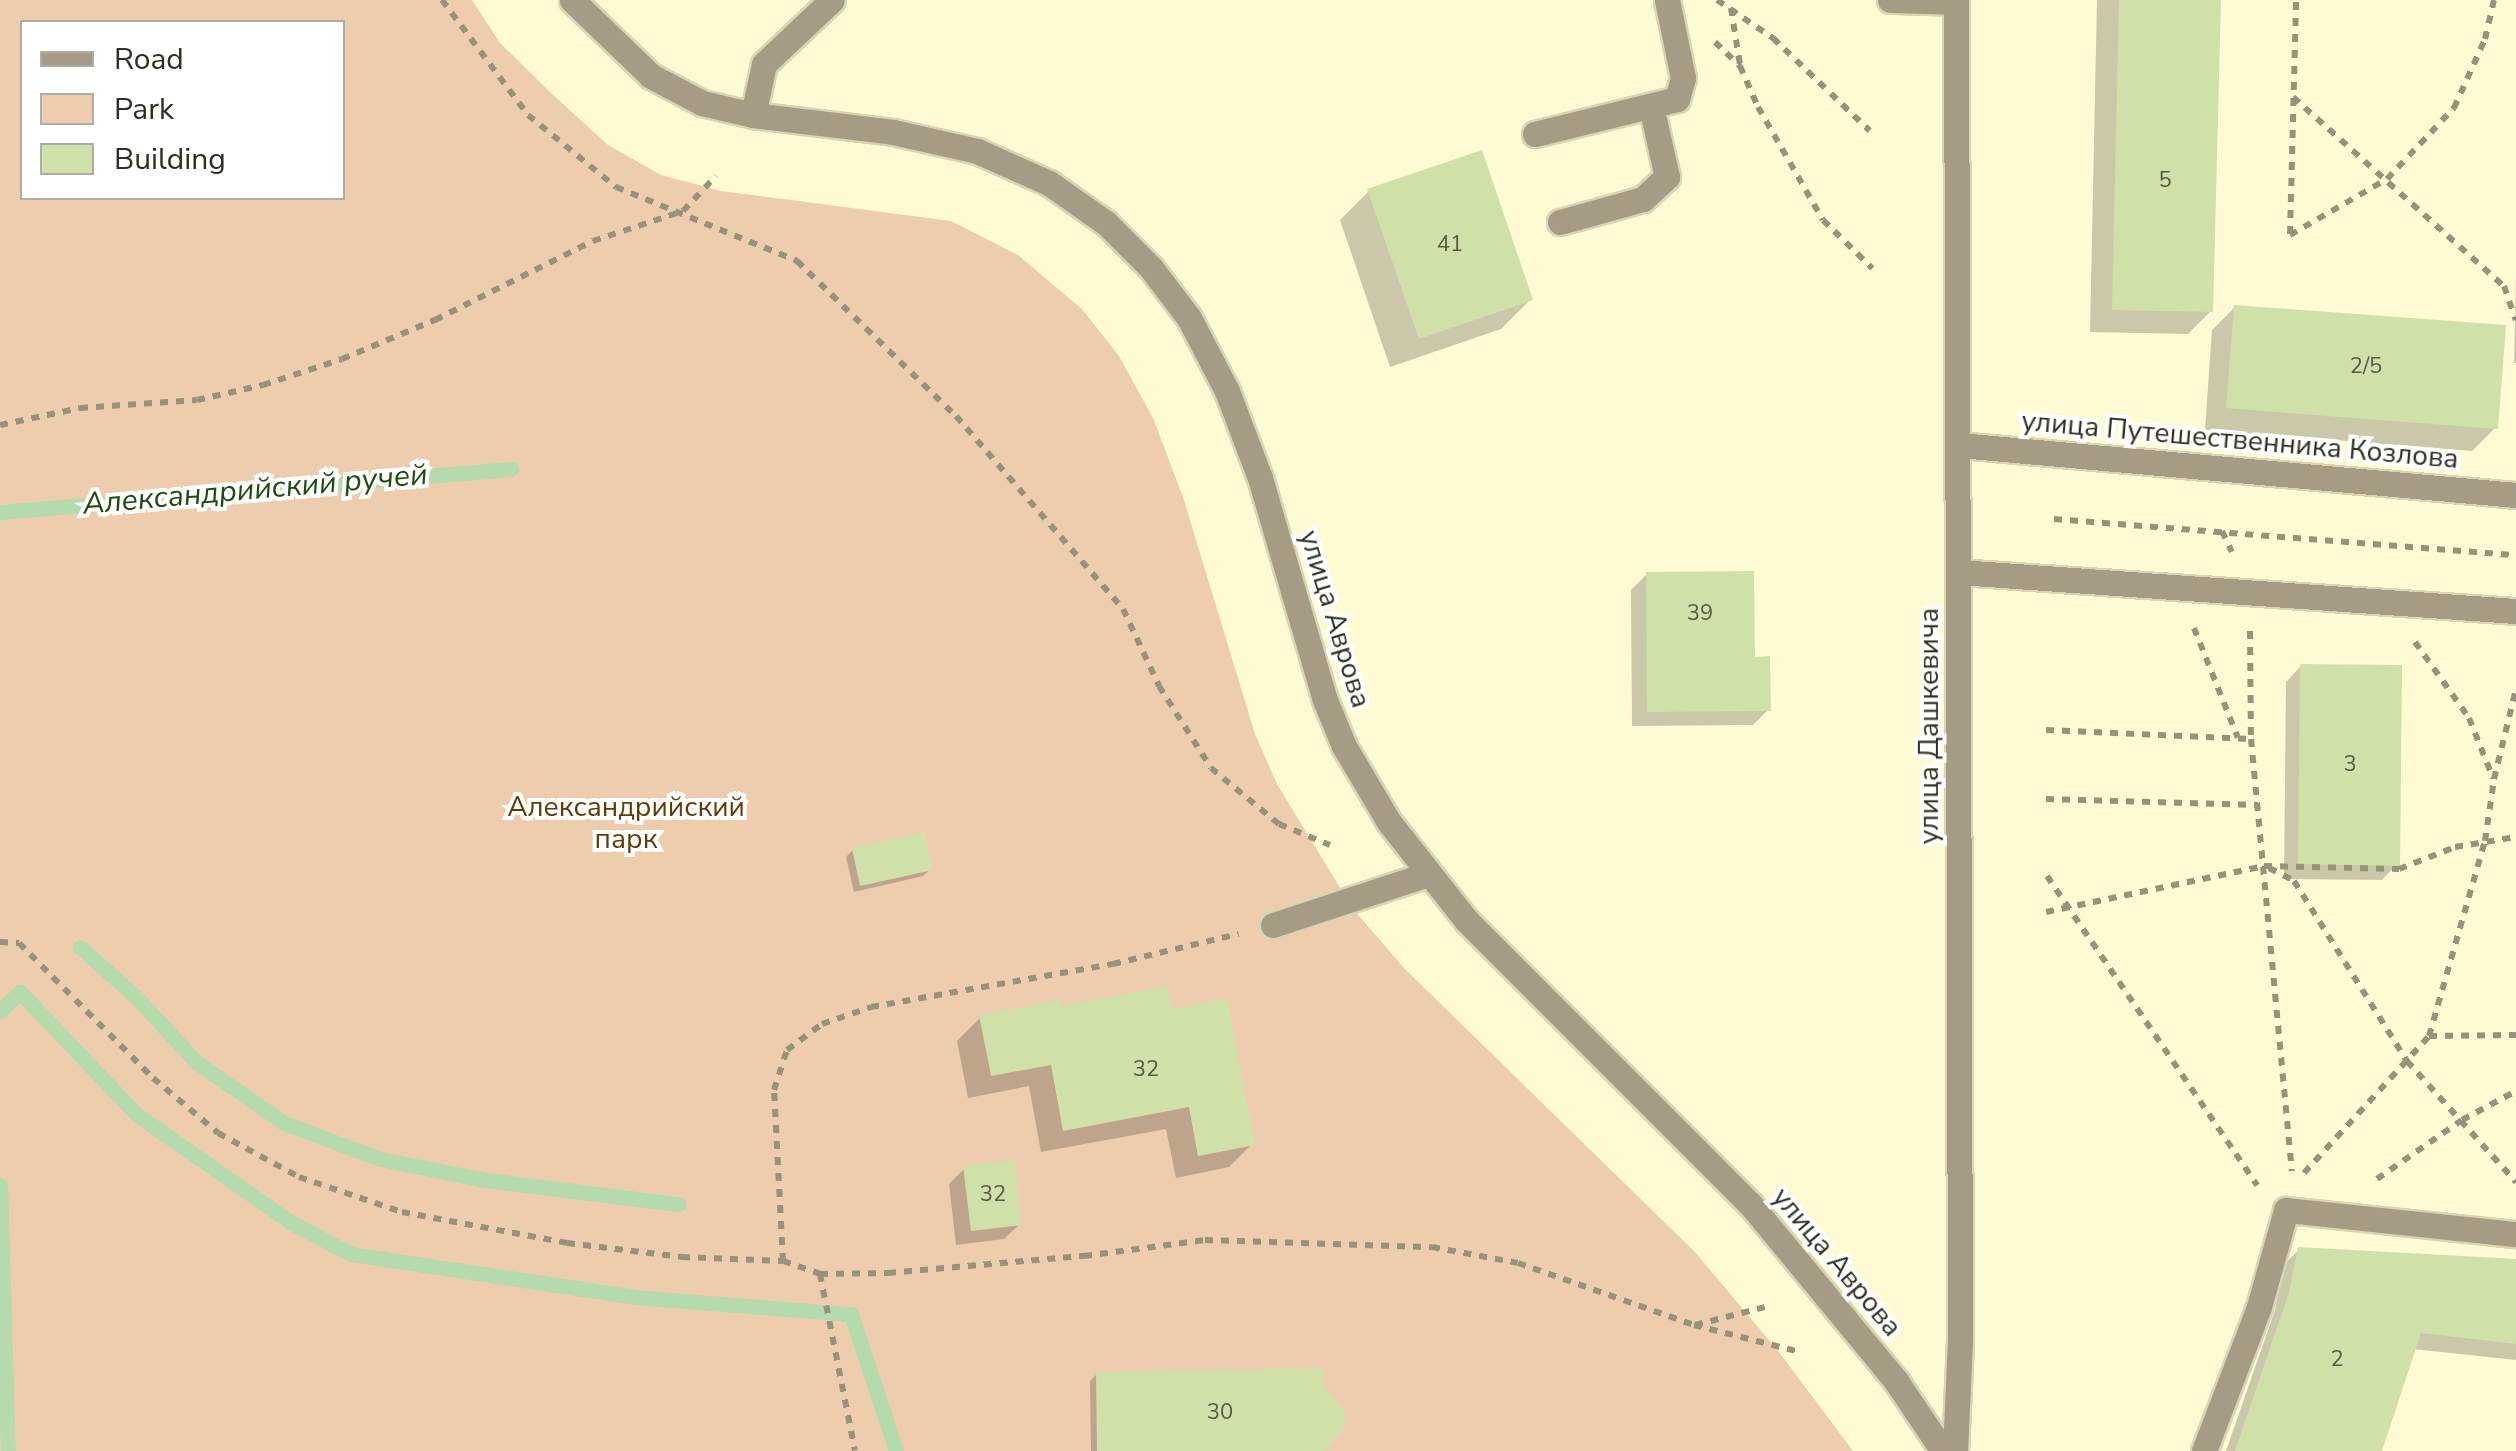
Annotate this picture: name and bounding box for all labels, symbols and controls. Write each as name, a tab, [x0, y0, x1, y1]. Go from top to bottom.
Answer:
legend	[20, 20, 345, 200]
text: Road	[114, 39, 184, 80]
text: Park	[114, 89, 174, 130]
text: Building	[114, 139, 226, 180]
house number: 5	[2158, 168, 2172, 194]
house number: 41	[1437, 232, 1463, 258]
house number: 2/5	[2350, 354, 2382, 380]
street label: улица Путешественника Козлова	[2020, 404, 2460, 476]
water label: Александрийский ручей	[81, 457, 429, 523]
street label: улица Аврова	[1292, 526, 1378, 712]
house number: 39	[1687, 601, 1713, 627]
street label: улица Дашкевича	[1912, 608, 1946, 844]
house number: 3	[2343, 752, 2357, 778]
park label: Александрийский парк	[507, 790, 745, 856]
house number: 32	[1133, 1057, 1159, 1083]
street label: улица Аврова	[1765, 1181, 1909, 1343]
house number: 32	[980, 1182, 1006, 1208]
house number: 2	[2330, 1347, 2344, 1373]
house number: 30	[1207, 1400, 1233, 1426]

